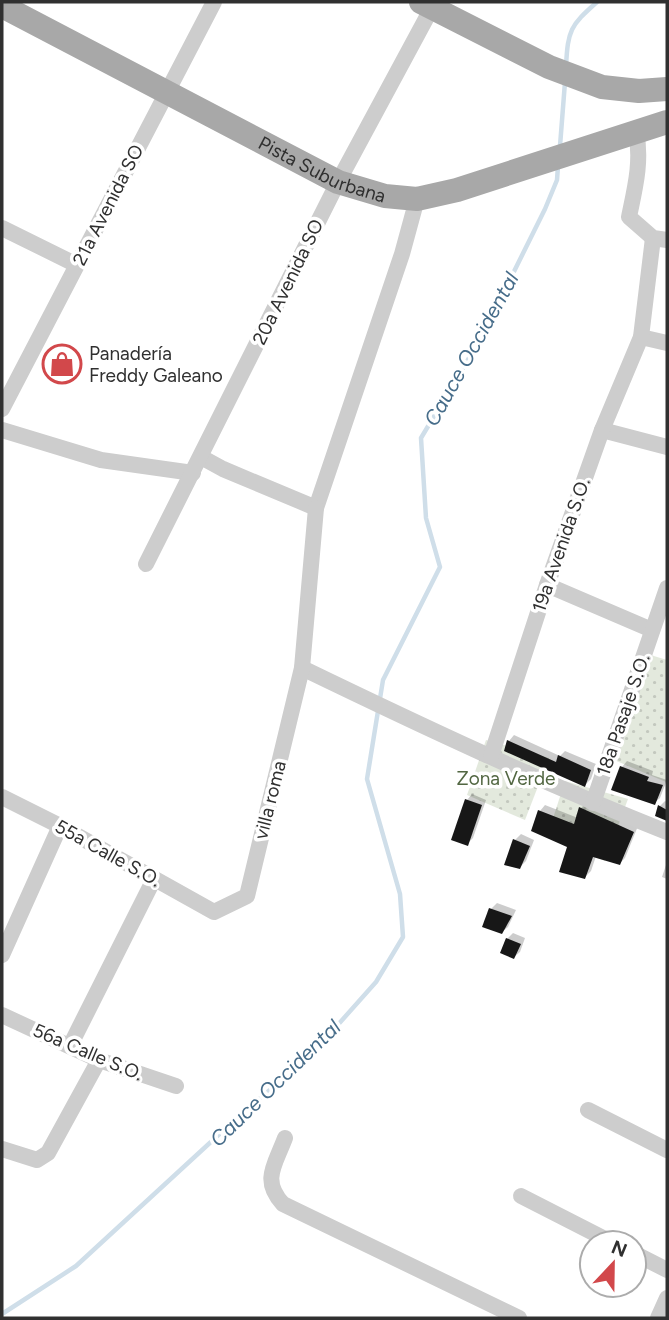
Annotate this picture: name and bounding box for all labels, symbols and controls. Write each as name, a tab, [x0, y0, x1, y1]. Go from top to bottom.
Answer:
street label: Pista Suburbana	[255, 131, 389, 207]
street label: 21a Avenida SO	[68, 141, 148, 269]
street label: 20a Avenida SO	[248, 215, 328, 349]
water label: Cauce Occidental	[418, 267, 524, 430]
place label: Panadería Freddy Galeano	[89, 342, 223, 387]
shop icon: Panadería Freddy Galeano	[41, 343, 83, 385]
street label: 19a Avenida S.O.	[527, 475, 595, 615]
street label: 18a Pasaje S.O.	[591, 651, 655, 779]
street label: villa roma	[249, 758, 291, 842]
park label: Zona Verde	[457, 767, 555, 790]
street label: 55a Calle S.O.	[51, 814, 165, 892]
water label: Cauce Occidental	[204, 1014, 346, 1152]
street label: 56a Calle S.O.	[30, 1019, 146, 1085]
north arrow	[578, 1229, 648, 1299]
text: N	[608, 1235, 630, 1262]

